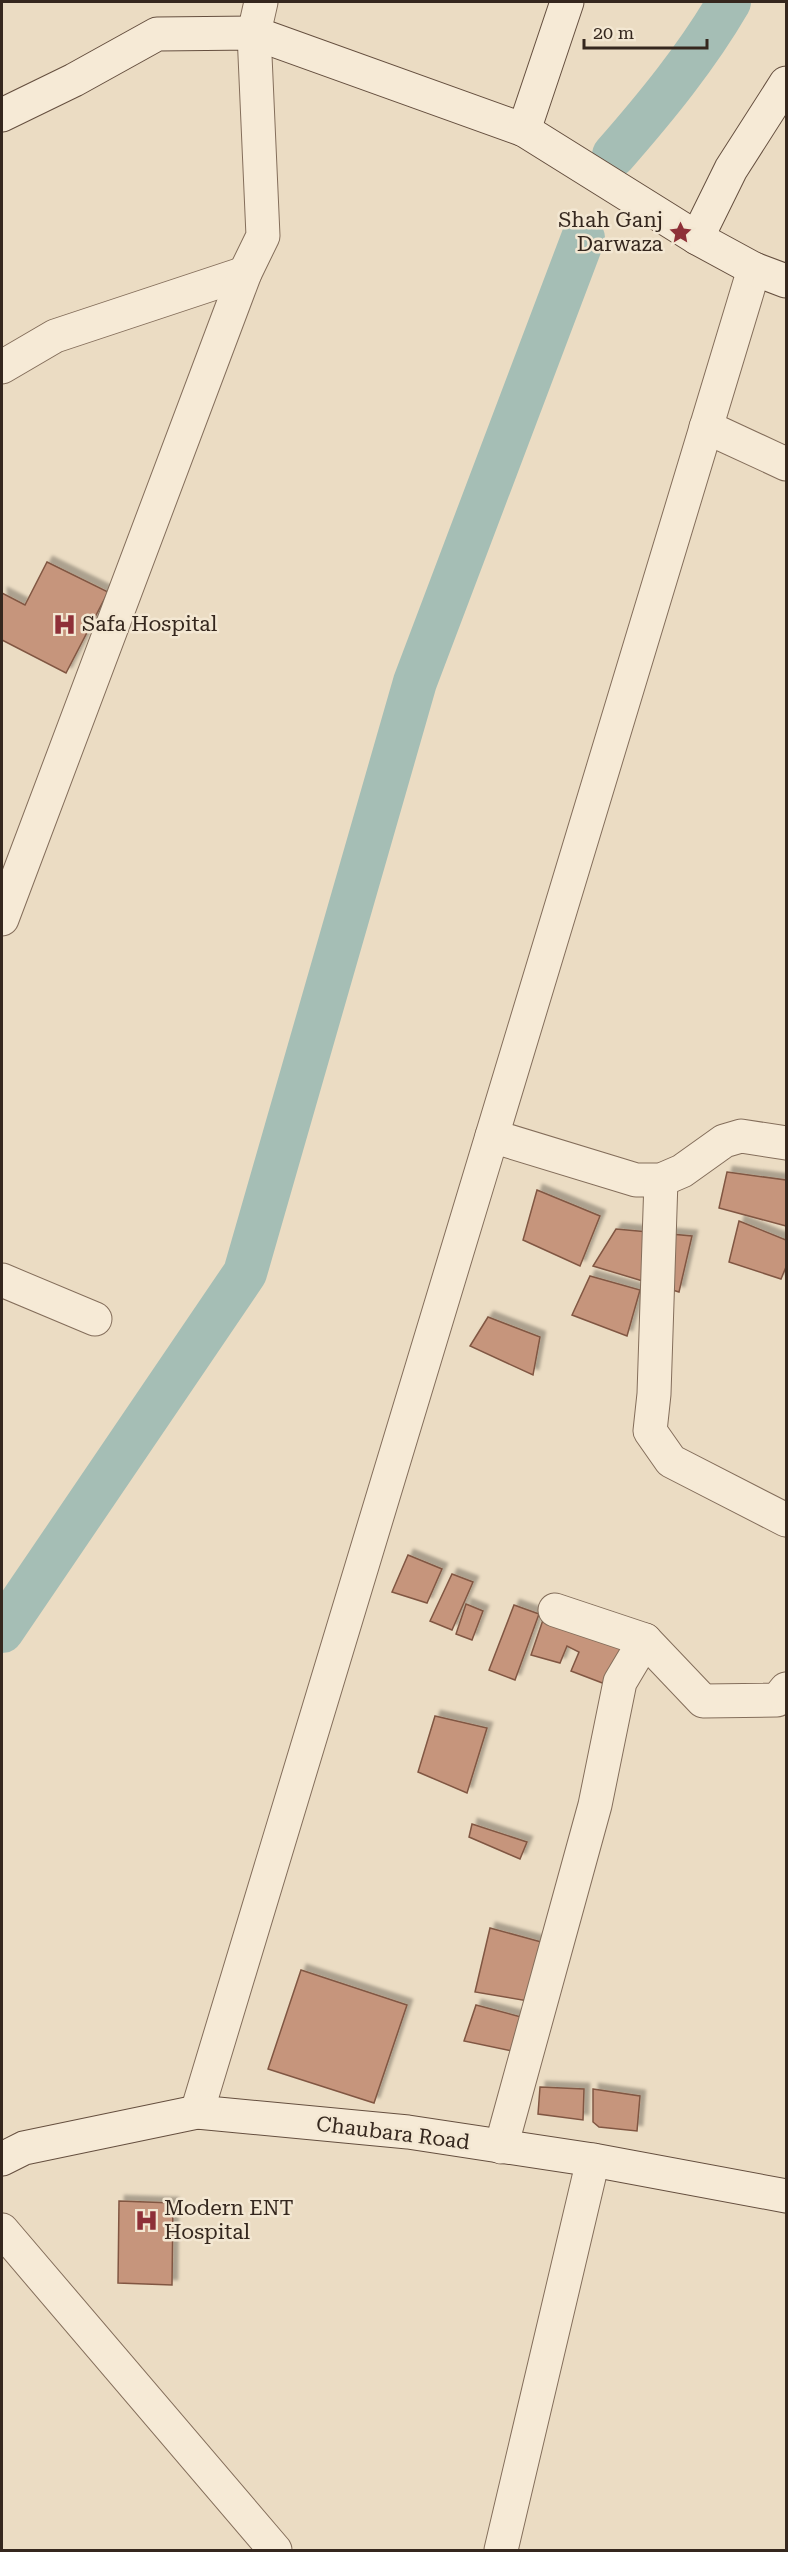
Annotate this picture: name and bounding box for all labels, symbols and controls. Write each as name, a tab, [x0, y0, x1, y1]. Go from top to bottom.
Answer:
scale bar	[584, 12, 707, 50]
text: 20 m	[593, 22, 634, 43]
place label: Shah Ganj Darwaza	[558, 208, 664, 256]
place icon: Shah Ganj Darwaza	[668, 219, 694, 245]
hospital icon: Safa Hospital	[51, 611, 77, 637]
place label: Safa Hospital	[82, 612, 218, 636]
street label: Chaubara Road	[315, 2112, 472, 2154]
place label: Modern ENT Hospital	[164, 2196, 294, 2244]
hospital icon: Modern ENT Hospital	[133, 2207, 159, 2233]

